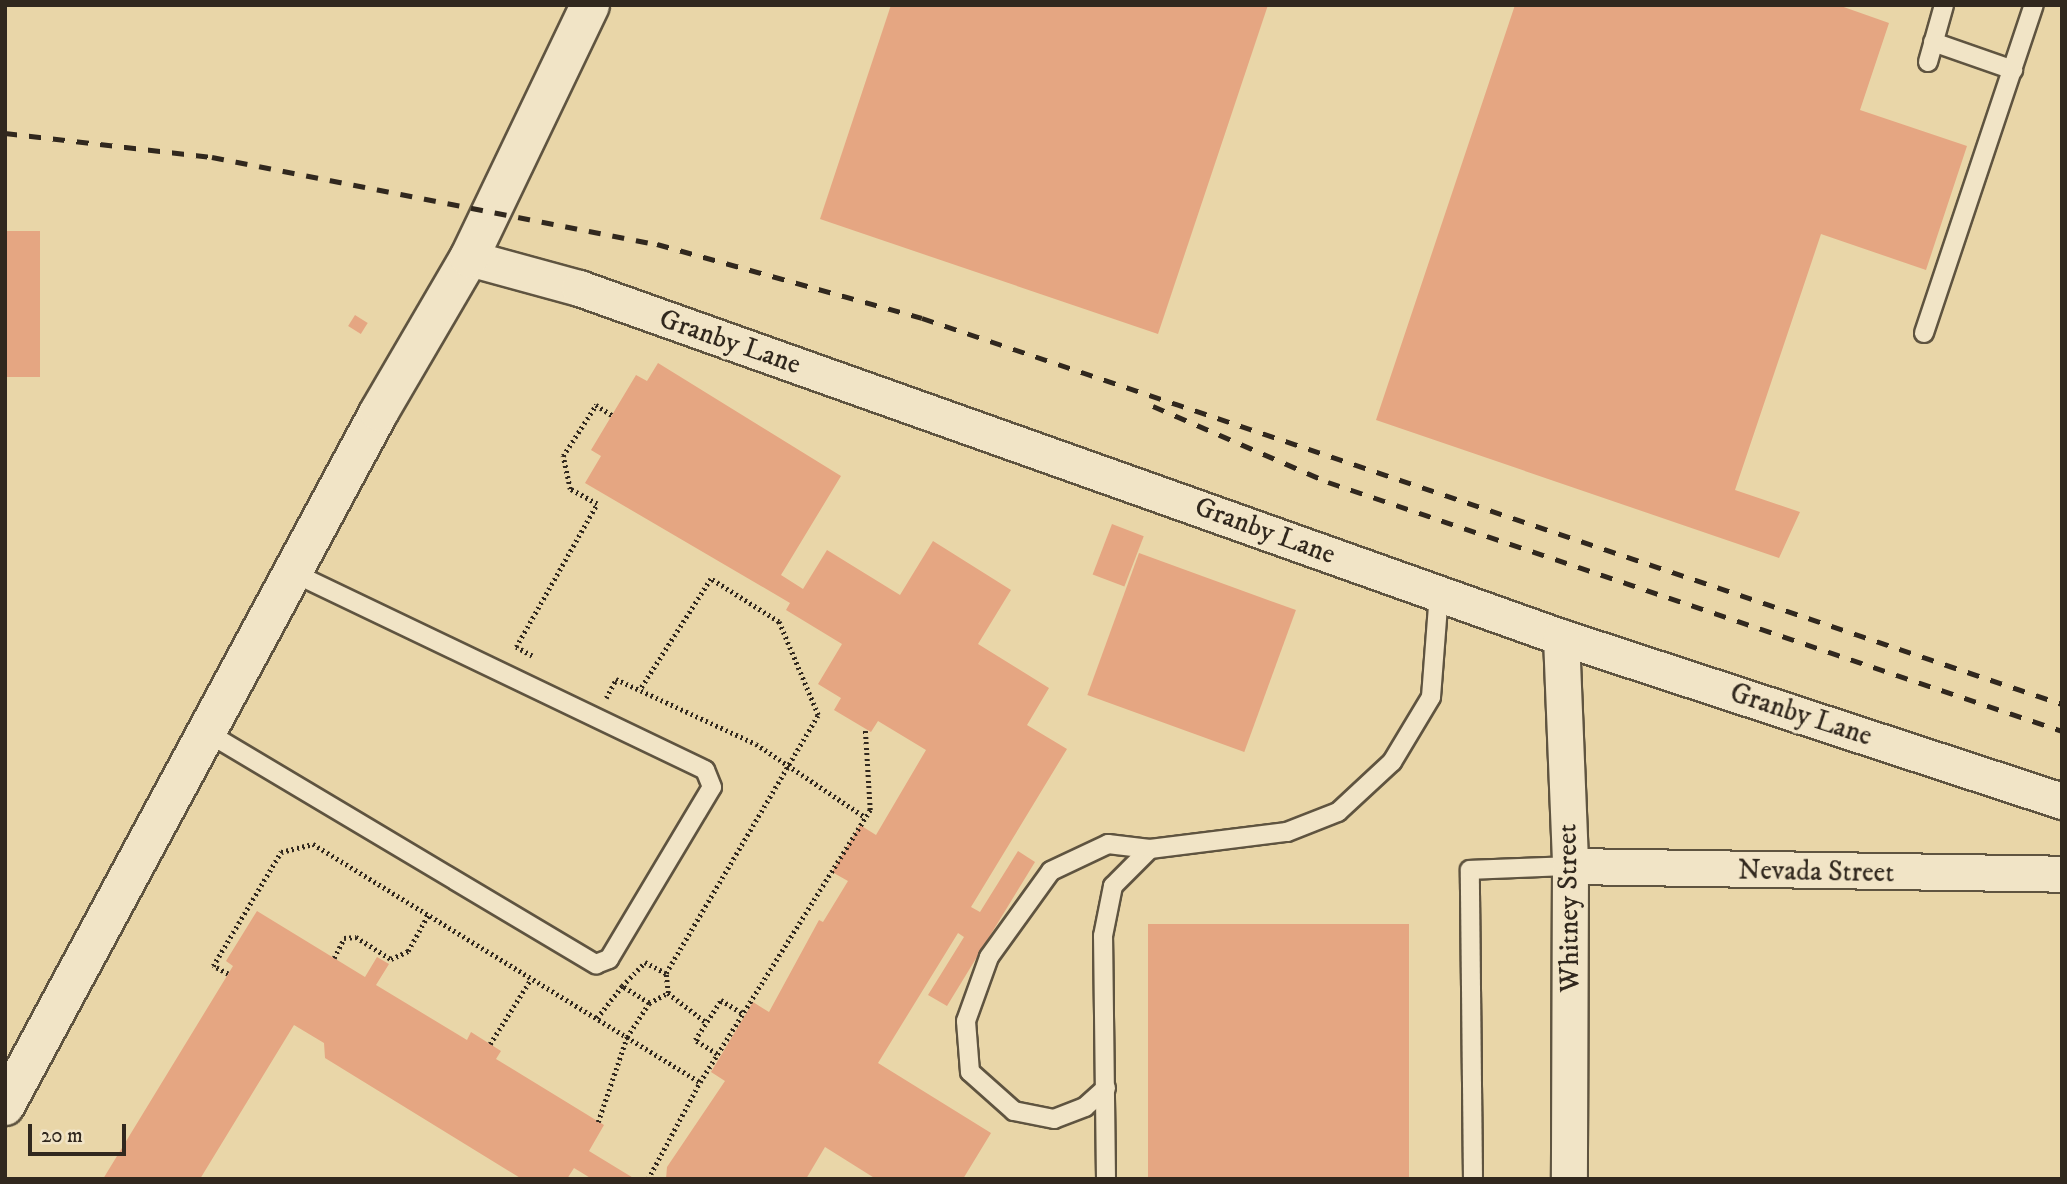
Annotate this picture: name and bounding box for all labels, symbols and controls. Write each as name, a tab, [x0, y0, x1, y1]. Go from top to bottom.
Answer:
street label: Granby Lane	[655, 302, 805, 382]
street label: Granby Lane	[1190, 490, 1340, 572]
street label: Granby Lane	[1726, 676, 1876, 754]
street label: Whitney Street	[1551, 823, 1587, 993]
street label: Nevada Street	[1738, 854, 1894, 890]
scale bar	[32, 1110, 130, 1154]
text: 20 m	[41, 1123, 83, 1149]

